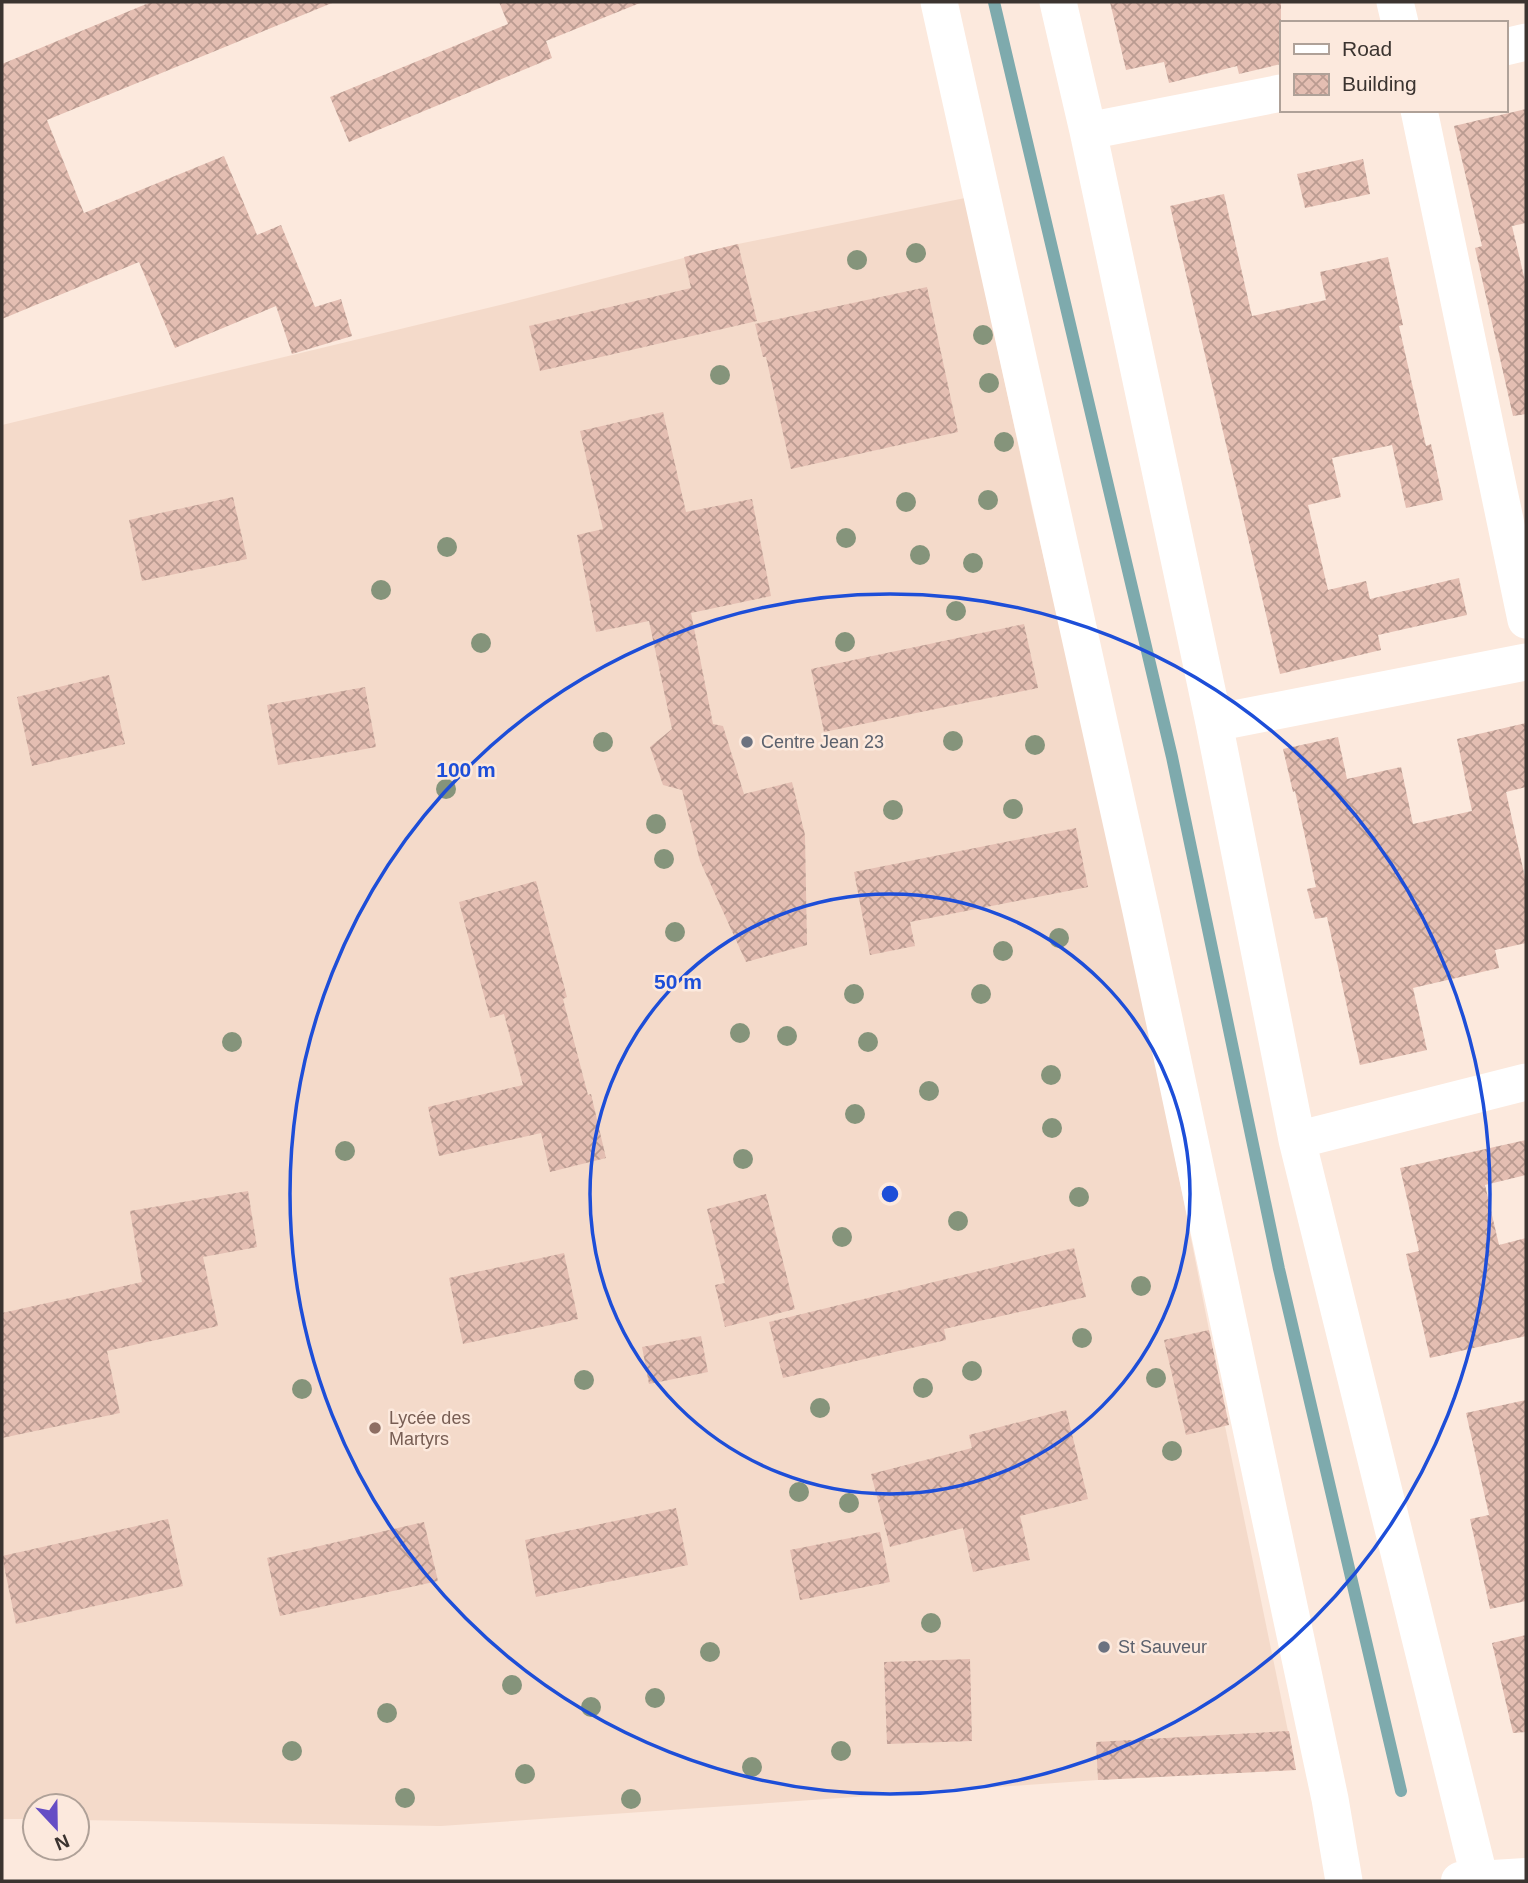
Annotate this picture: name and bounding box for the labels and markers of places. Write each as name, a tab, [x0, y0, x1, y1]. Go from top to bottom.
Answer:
place label: Centre Jean 23	[761, 732, 884, 752]
marker: Centre Jean 23	[739, 734, 755, 750]
centre of rings	[878, 1182, 902, 1206]
place label: Lycée des Martyrs	[389, 1408, 470, 1449]
marker: Lycée des Martyrs	[367, 1420, 383, 1436]
place label: St Sauveur	[1118, 1637, 1207, 1657]
marker: St Sauveur	[1096, 1639, 1112, 1655]

